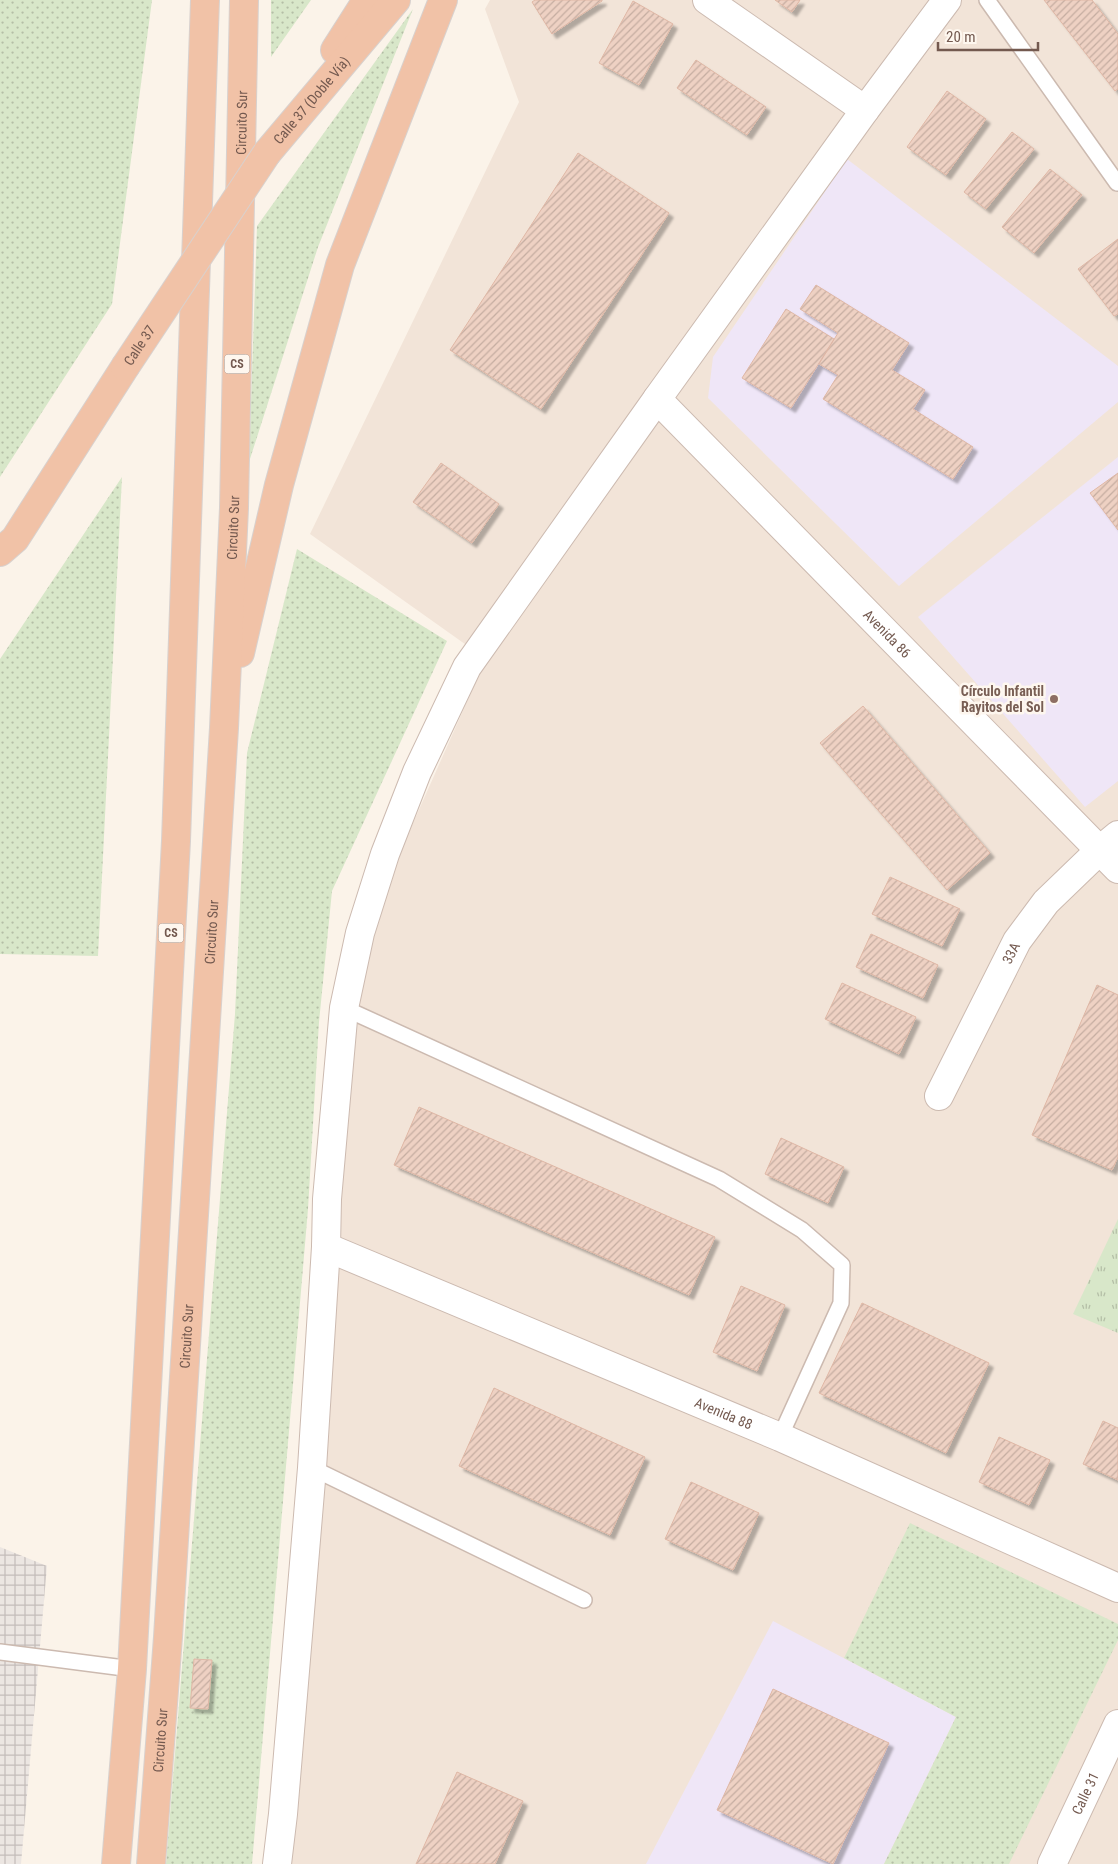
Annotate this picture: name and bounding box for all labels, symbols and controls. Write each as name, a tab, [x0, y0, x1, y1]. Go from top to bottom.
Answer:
scale bar	[938, 20, 1038, 52]
text: 20 m	[946, 28, 976, 46]
street label: Calle 37 (Doble Vía)	[270, 53, 354, 147]
street label: Circuito Sur	[233, 90, 250, 155]
street label: Calle 37	[120, 322, 158, 368]
road number: CS	[224, 354, 250, 374]
street label: Circuito Sur	[224, 495, 242, 560]
street label: Avenida 86	[860, 606, 914, 661]
place label: Círculo Infantil Rayitos del Sol	[961, 683, 1044, 715]
marker: Círculo Infantil Rayitos del Sol	[1048, 693, 1060, 705]
street label: Circuito Sur	[201, 899, 221, 965]
road number: CS	[158, 924, 184, 942]
street label: 33A	[999, 940, 1023, 966]
street label: Circuito Sur	[177, 1304, 196, 1369]
street label: Avenida 88	[692, 1394, 755, 1433]
street label: Circuito Sur	[150, 1708, 171, 1773]
street label: Calle 31	[1068, 1770, 1102, 1817]

